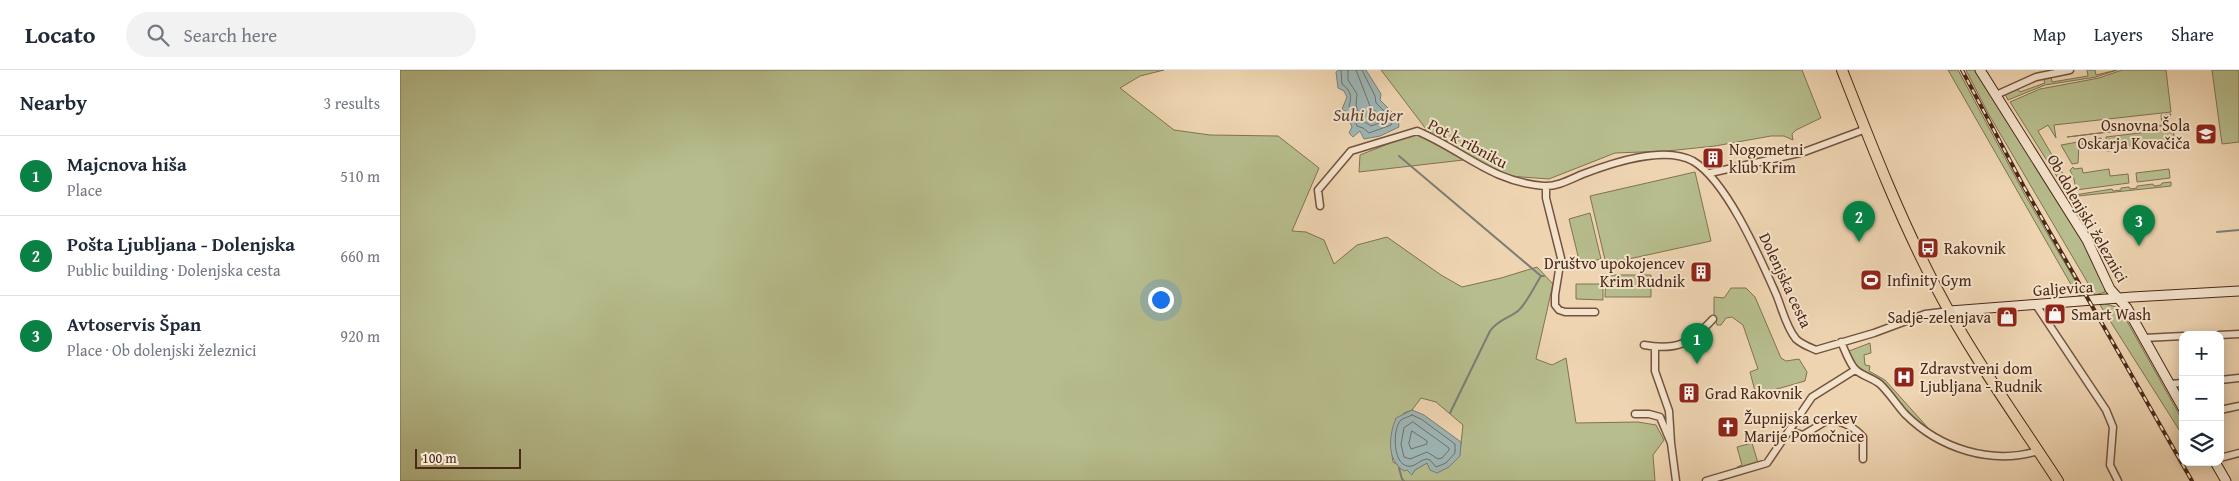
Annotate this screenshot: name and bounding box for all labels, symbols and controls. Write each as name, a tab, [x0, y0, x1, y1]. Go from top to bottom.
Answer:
search box	[126, 12, 476, 57]
text: Locato	[25, 17, 96, 52]
icon: search	[144, 21, 172, 49]
text: Search here	[184, 21, 277, 49]
text: Map	[2033, 21, 2066, 48]
text: Layers	[2094, 21, 2143, 48]
text: Share	[2171, 21, 2214, 48]
text: Nearby	[20, 87, 87, 118]
text: 3 results	[323, 91, 380, 115]
water label: Suhi bajer	[1333, 101, 1404, 128]
street label: Pot k ribniku	[1424, 112, 1512, 174]
place label: Osnovna Šola Oskarja Kovačiča	[2078, 113, 2190, 155]
school or university icon: Osnovna Šola Oskarja Kovačiča	[2194, 122, 2218, 146]
place label: Nogometni klub Krim	[1729, 137, 1804, 179]
building icon: Nogometni klub Krim	[1701, 146, 1725, 170]
street label: Ob dolenjski železnici	[2041, 149, 2135, 287]
text: Majcnova hiša	[67, 150, 187, 178]
text: 1	[32, 164, 40, 188]
text: 510 m	[340, 164, 380, 188]
text: Place	[67, 178, 102, 202]
pin: 2	[1843, 201, 1875, 242]
pin: 3	[2123, 205, 2155, 246]
street label: Dolenjska cesta	[1753, 228, 1819, 332]
text: Pošta Ljubljana - Dolenjska	[67, 230, 295, 258]
bus stop icon: Rakovnik	[1916, 236, 1940, 260]
place label: Rakovnik	[1944, 236, 2007, 260]
text: 2	[32, 244, 40, 268]
text: 660 m	[340, 244, 380, 268]
place label: Društvo upokojencev Krim Rudnik	[1544, 251, 1686, 293]
text: Public building · Dolenjska cesta	[67, 258, 281, 282]
building icon: Društvo upokojencev Krim Rudnik	[1689, 260, 1713, 284]
sports icon: Infinity Gym	[1859, 268, 1883, 292]
place label: Infinity Gym	[1887, 268, 1972, 292]
street label: Galjevica	[2032, 274, 2094, 302]
your location	[1148, 287, 1174, 313]
shop icon: Smart Wash	[2043, 302, 2067, 326]
place label: Smart Wash	[2071, 302, 2151, 326]
place label: Sadje-zelenjava	[1887, 305, 1991, 329]
shop icon: Sadje-zelenjava	[1995, 305, 2019, 329]
text: Avtoservis Špan	[67, 310, 201, 338]
pin: 1	[1681, 323, 1713, 364]
text: 3	[32, 324, 40, 348]
text: 920 m	[340, 324, 380, 348]
map controls	[2179, 331, 2224, 466]
button: +	[2179, 331, 2224, 376]
text: Place · Ob dolenjski železnici	[67, 338, 257, 362]
place label: Zdravstveni dom Ljubljana - Rudnik	[1920, 356, 2043, 398]
hospital icon: Zdravstveni dom Ljubljana - Rudnik	[1892, 365, 1916, 389]
button: −	[2179, 376, 2224, 421]
building icon: Grad Rakovnik	[1677, 381, 1701, 405]
place label: Grad Rakovnik	[1705, 381, 1803, 405]
place label: Župnijska cerkev Marije Pomočnice	[1744, 406, 1864, 448]
church icon: Župnijska cerkev Marije Pomočnice	[1716, 415, 1740, 439]
button: layers	[2179, 421, 2224, 466]
scale bar	[415, 446, 521, 469]
text: 100 m	[422, 448, 457, 468]

